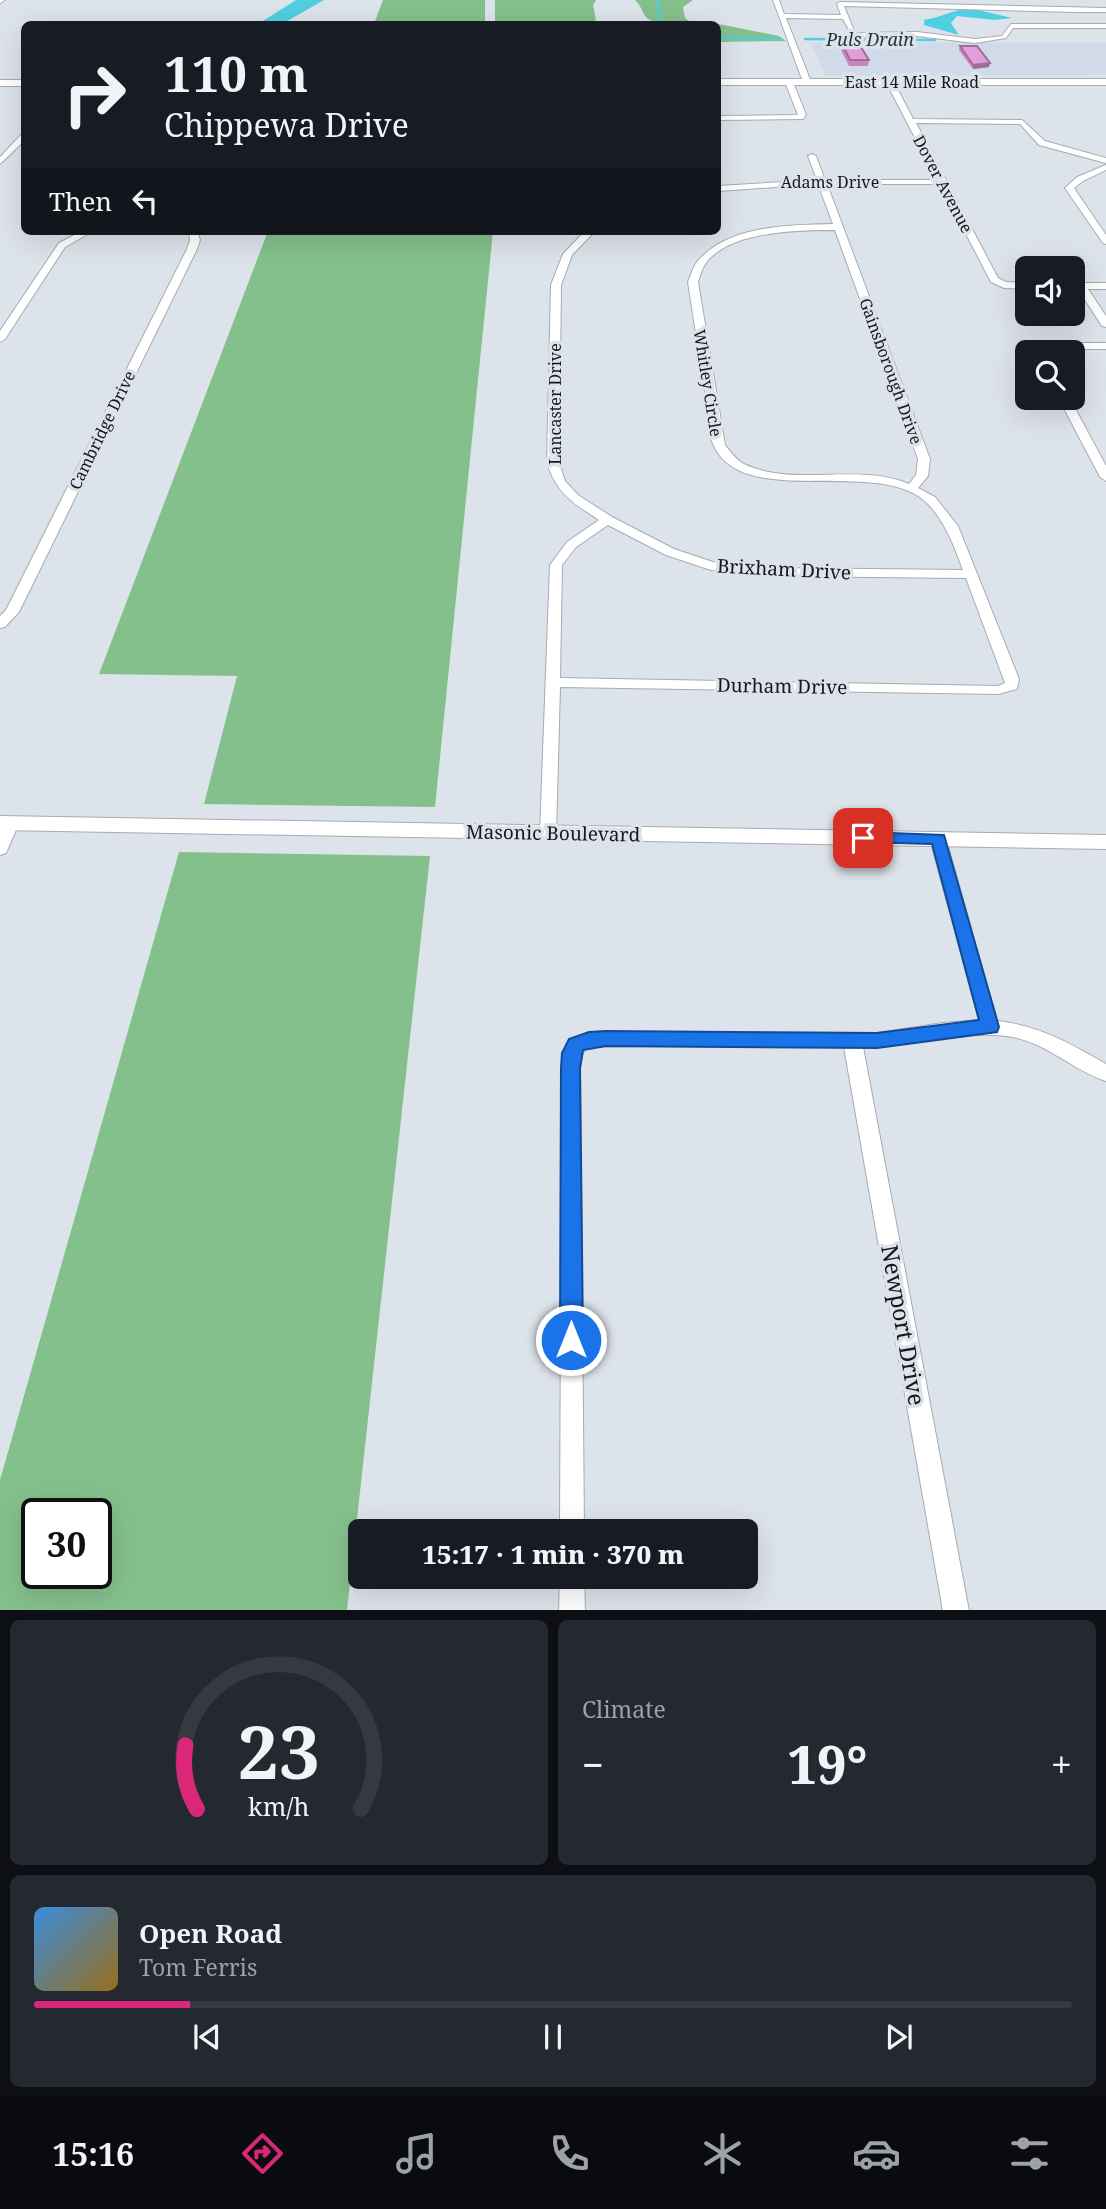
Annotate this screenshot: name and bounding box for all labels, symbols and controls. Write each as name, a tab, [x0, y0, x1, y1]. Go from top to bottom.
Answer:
water label: Puls Drain	[825, 27, 914, 51]
text: 110 m	[164, 40, 308, 106]
icon: right	[49, 49, 140, 140]
street label: East 14 Mile Road	[845, 71, 979, 93]
text: Chippewa Drive	[164, 103, 409, 146]
street label: Dover Avenue	[908, 131, 978, 237]
street label: Adams Drive	[781, 171, 879, 193]
icon: left	[126, 182, 164, 220]
text: Then	[49, 183, 112, 219]
map controls	[1015, 256, 1085, 410]
button: sound	[1015, 256, 1085, 326]
street label: Gainsborough Drive	[854, 295, 928, 447]
street label: Whitley Circle	[689, 328, 727, 438]
button: search	[1015, 340, 1085, 410]
street label: Lancaster Drive	[544, 343, 566, 465]
street label: Cambridge Drive	[64, 367, 140, 493]
street label: Brixham Drive	[716, 553, 852, 585]
street label: Durham Drive	[717, 672, 847, 700]
pin	[833, 808, 893, 868]
street label: Masonic Boulevard	[466, 818, 641, 848]
icon: arrive	[844, 819, 882, 857]
street label: Newport Drive	[874, 1242, 934, 1408]
position arrow	[534, 1303, 608, 1377]
speed limit sign: 30	[21, 1498, 112, 1589]
text: 15:17 · 1 min · 370 m	[422, 1536, 684, 1572]
text: Climate	[582, 1693, 666, 1725]
text: 23	[238, 1701, 320, 1800]
text: 19°	[787, 1728, 867, 1799]
text: −	[582, 1738, 604, 1790]
text: +	[1051, 1738, 1072, 1790]
text: km/h	[248, 1788, 310, 1822]
text: Open Road	[139, 1915, 282, 1951]
text: Tom Ferris	[139, 1951, 257, 1983]
icon: previous	[188, 2018, 226, 2056]
icon: pause	[534, 2018, 572, 2056]
icon: next	[880, 2018, 918, 2056]
icon: directions	[238, 2129, 287, 2178]
icon: music	[392, 2129, 441, 2178]
icon: phone	[545, 2129, 594, 2178]
icon: climate	[698, 2129, 747, 2178]
icon: car	[852, 2129, 901, 2178]
icon: filters	[1005, 2129, 1054, 2178]
text: 15:16	[52, 2132, 134, 2175]

